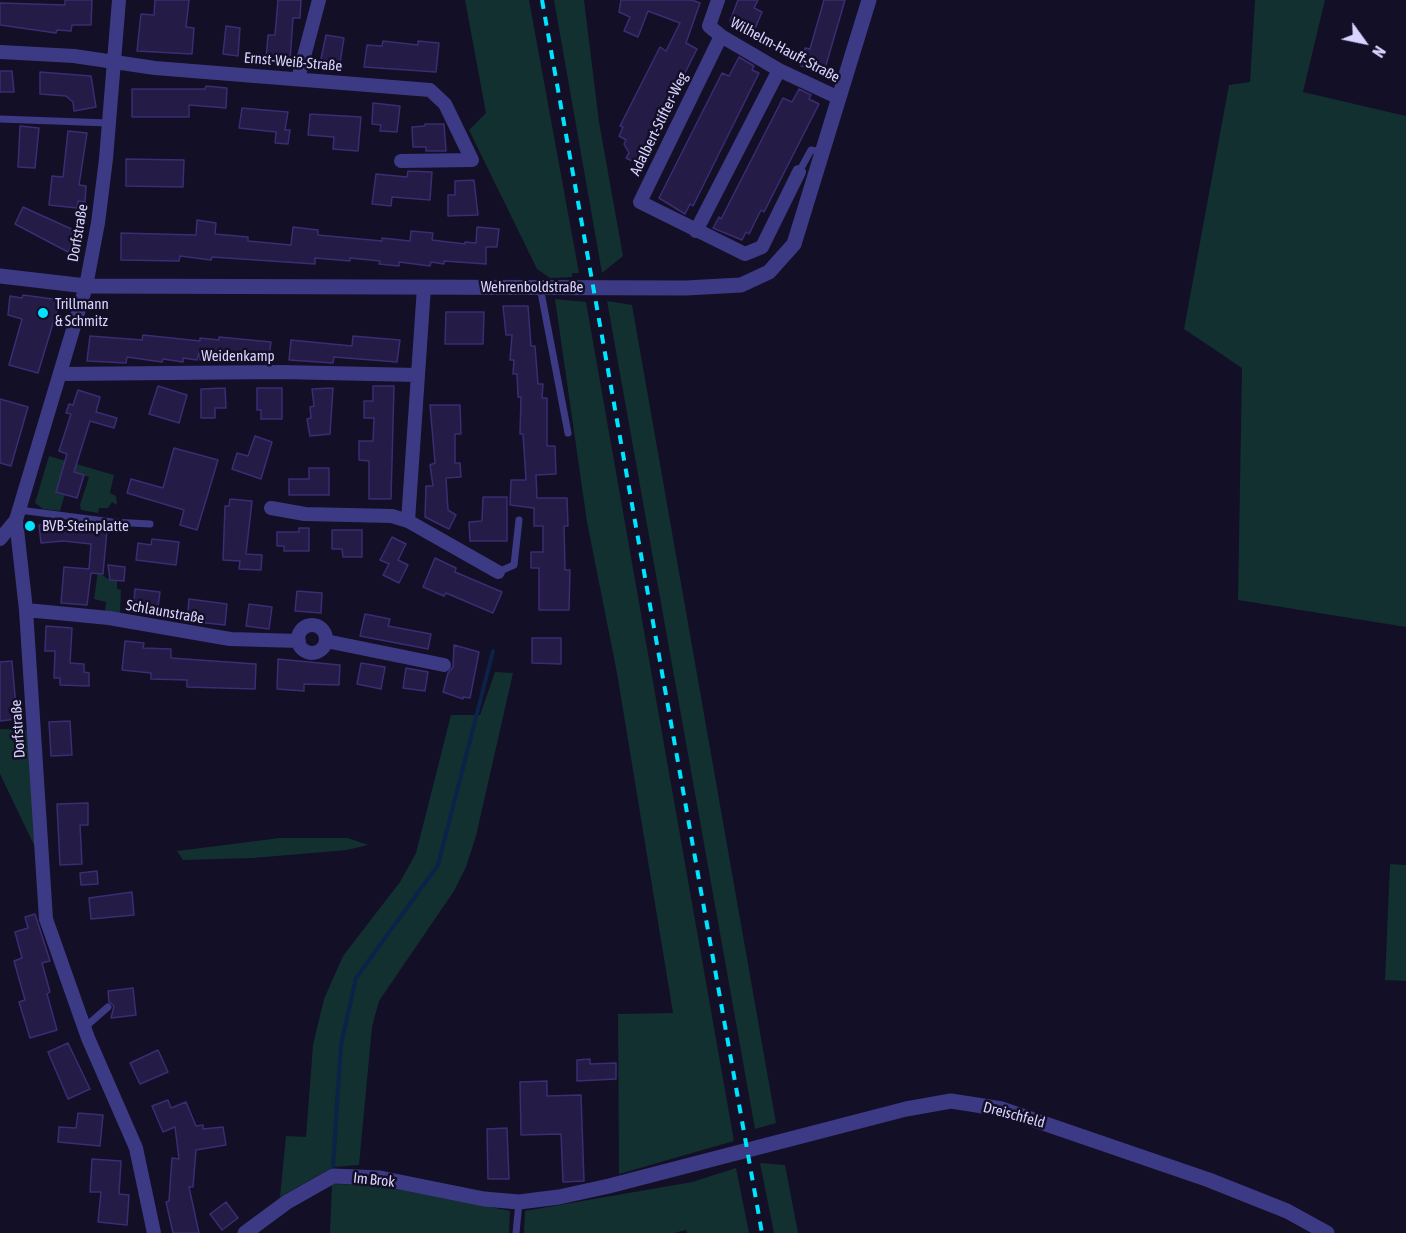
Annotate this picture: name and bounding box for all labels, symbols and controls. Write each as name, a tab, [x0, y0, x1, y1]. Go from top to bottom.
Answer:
north arrow	[1334, 12, 1394, 72]
street label: Wilhelm-Hauff-Straße	[727, 14, 843, 86]
text: N	[1369, 43, 1389, 61]
street label: Ernst-Weiß-Straße	[243, 49, 343, 75]
street label: Adalbert-Stifter-Weg	[626, 69, 692, 179]
street label: Dorfstraße	[64, 203, 92, 263]
street label: Wehrenboldstraße	[481, 278, 583, 296]
place label: Trillmann & Schmitz	[55, 295, 109, 330]
marker: Trillmann & Schmitz	[36, 306, 50, 320]
street label: Weidenkamp	[201, 347, 275, 365]
place label: BVB-Steinplatte	[42, 517, 129, 535]
marker: BVB-Steinplatte	[23, 519, 37, 533]
street label: Schlaunstraße	[124, 596, 206, 628]
street label: Dorfstraße	[7, 699, 29, 759]
street label: Dreischfeld	[981, 1098, 1047, 1132]
street label: Im Brok	[352, 1169, 396, 1191]

